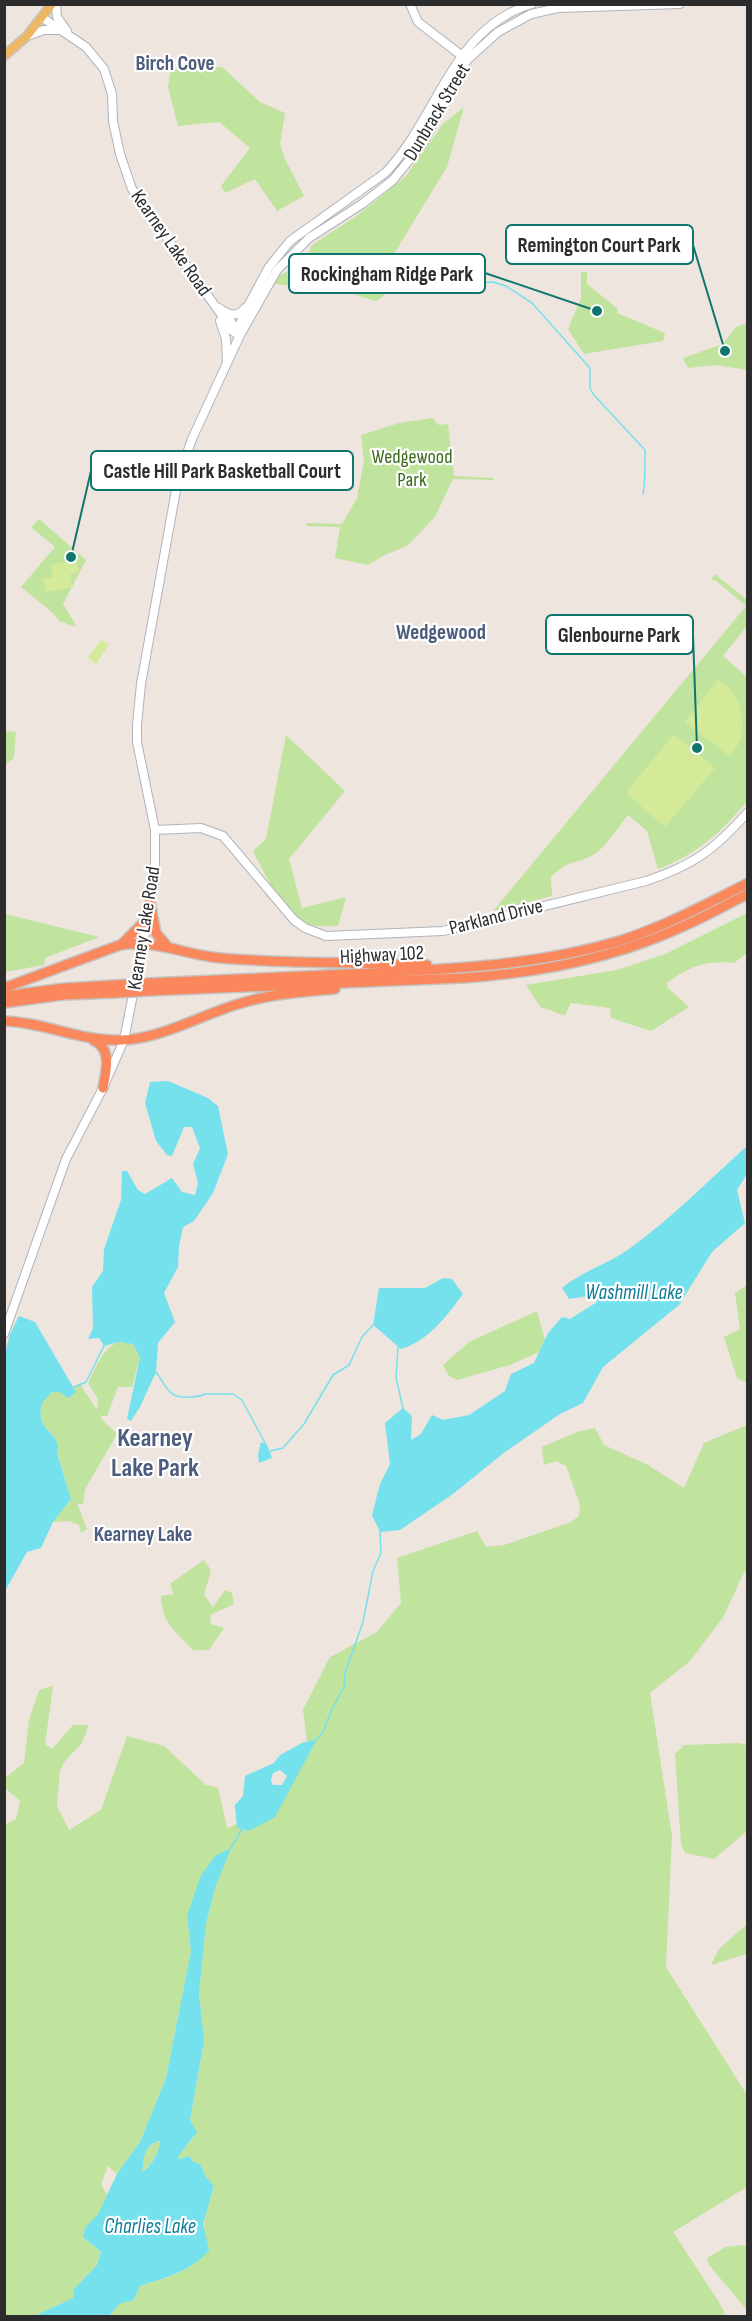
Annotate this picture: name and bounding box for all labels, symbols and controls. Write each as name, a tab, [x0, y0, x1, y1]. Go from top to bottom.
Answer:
district label: Birch Cove	[135, 51, 215, 76]
street label: Dunbrack Street	[399, 59, 475, 165]
street label: Kearney Lake Road	[125, 185, 217, 301]
callout: Remington Court Park	[506, 225, 693, 264]
text: Remington Court Park	[517, 233, 681, 258]
callout: Rockingham Ridge Park	[289, 254, 485, 293]
text: Rockingham Ridge Park	[301, 262, 473, 287]
park label: Wedgewood Park	[371, 445, 453, 492]
callout: Castle Hill Park Basketball Court	[91, 451, 353, 490]
text: Castle Hill Park Basketball Court	[103, 459, 341, 484]
callout: Glenbourne Park	[546, 615, 693, 654]
district label: Wedgewood	[396, 620, 486, 645]
text: Glenbourne Park	[558, 623, 680, 648]
street label: Kearney Lake Road	[122, 865, 166, 991]
street label: Parkland Drive	[447, 894, 545, 940]
street label: Highway 102	[339, 941, 425, 969]
water label: Washmill Lake	[585, 1280, 683, 1305]
district label: Kearney Lake Park	[111, 1423, 199, 1484]
district label: Kearney Lake	[94, 1522, 192, 1547]
water label: Charlies Lake	[104, 2214, 196, 2239]

